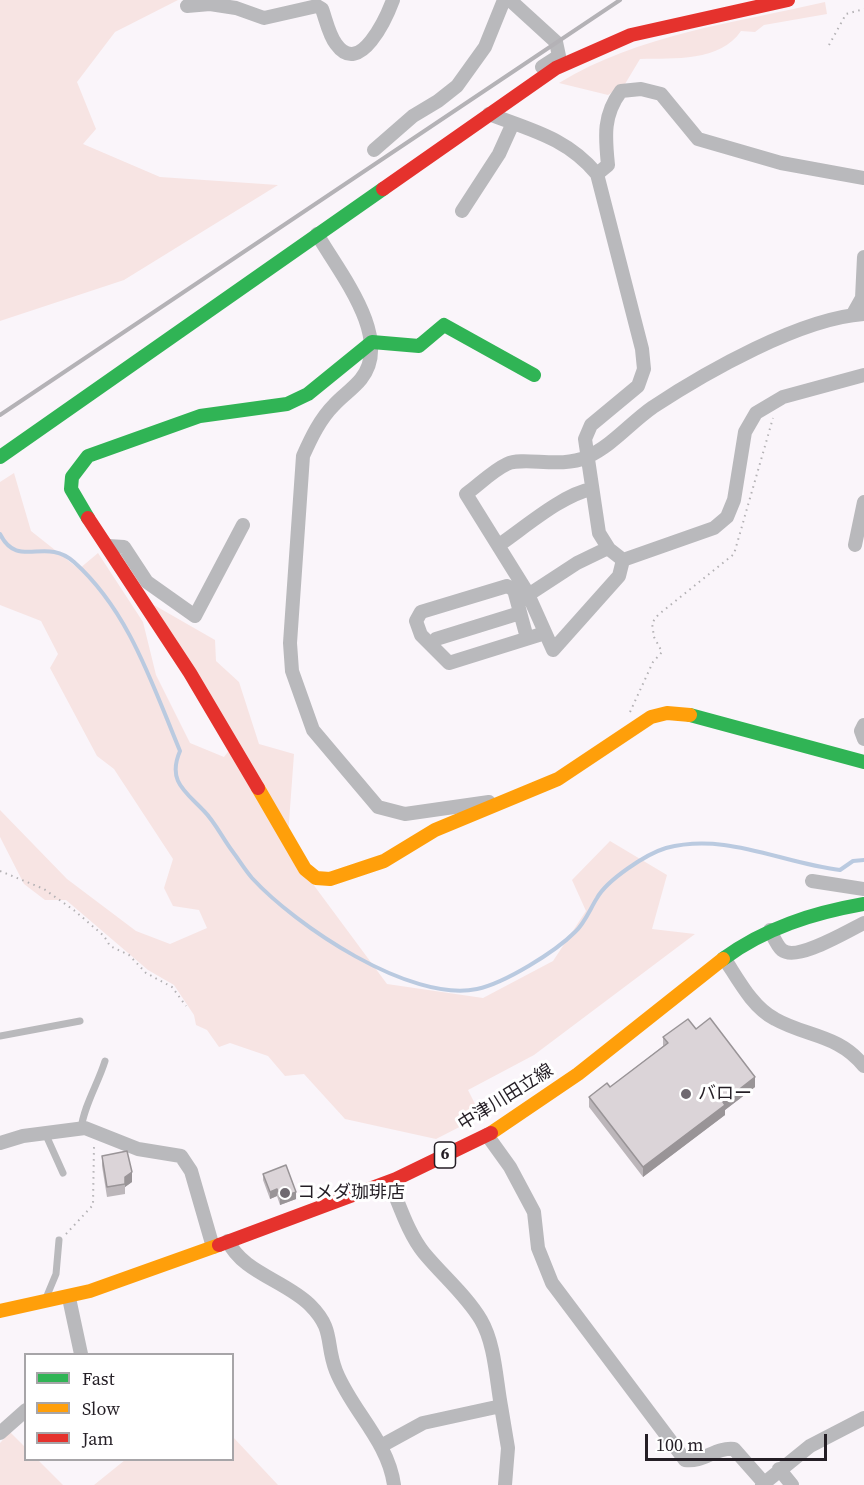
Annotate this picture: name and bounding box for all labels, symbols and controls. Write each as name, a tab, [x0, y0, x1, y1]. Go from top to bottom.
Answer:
street label: 中津川田立線	[454, 1060, 558, 1136]
place label: バロー	[698, 1083, 752, 1105]
marker: バロー	[679, 1087, 693, 1101]
road number: 6	[434, 1142, 456, 1168]
place label: コメダ珈琲店	[297, 1182, 405, 1204]
marker: コメダ珈琲店	[278, 1186, 292, 1200]
legend	[24, 1353, 234, 1461]
text: Fast	[82, 1366, 115, 1391]
text: Slow	[82, 1396, 120, 1421]
scale bar	[648, 1422, 830, 1460]
text: Jam	[82, 1426, 114, 1451]
text: 100 m	[656, 1432, 703, 1457]

